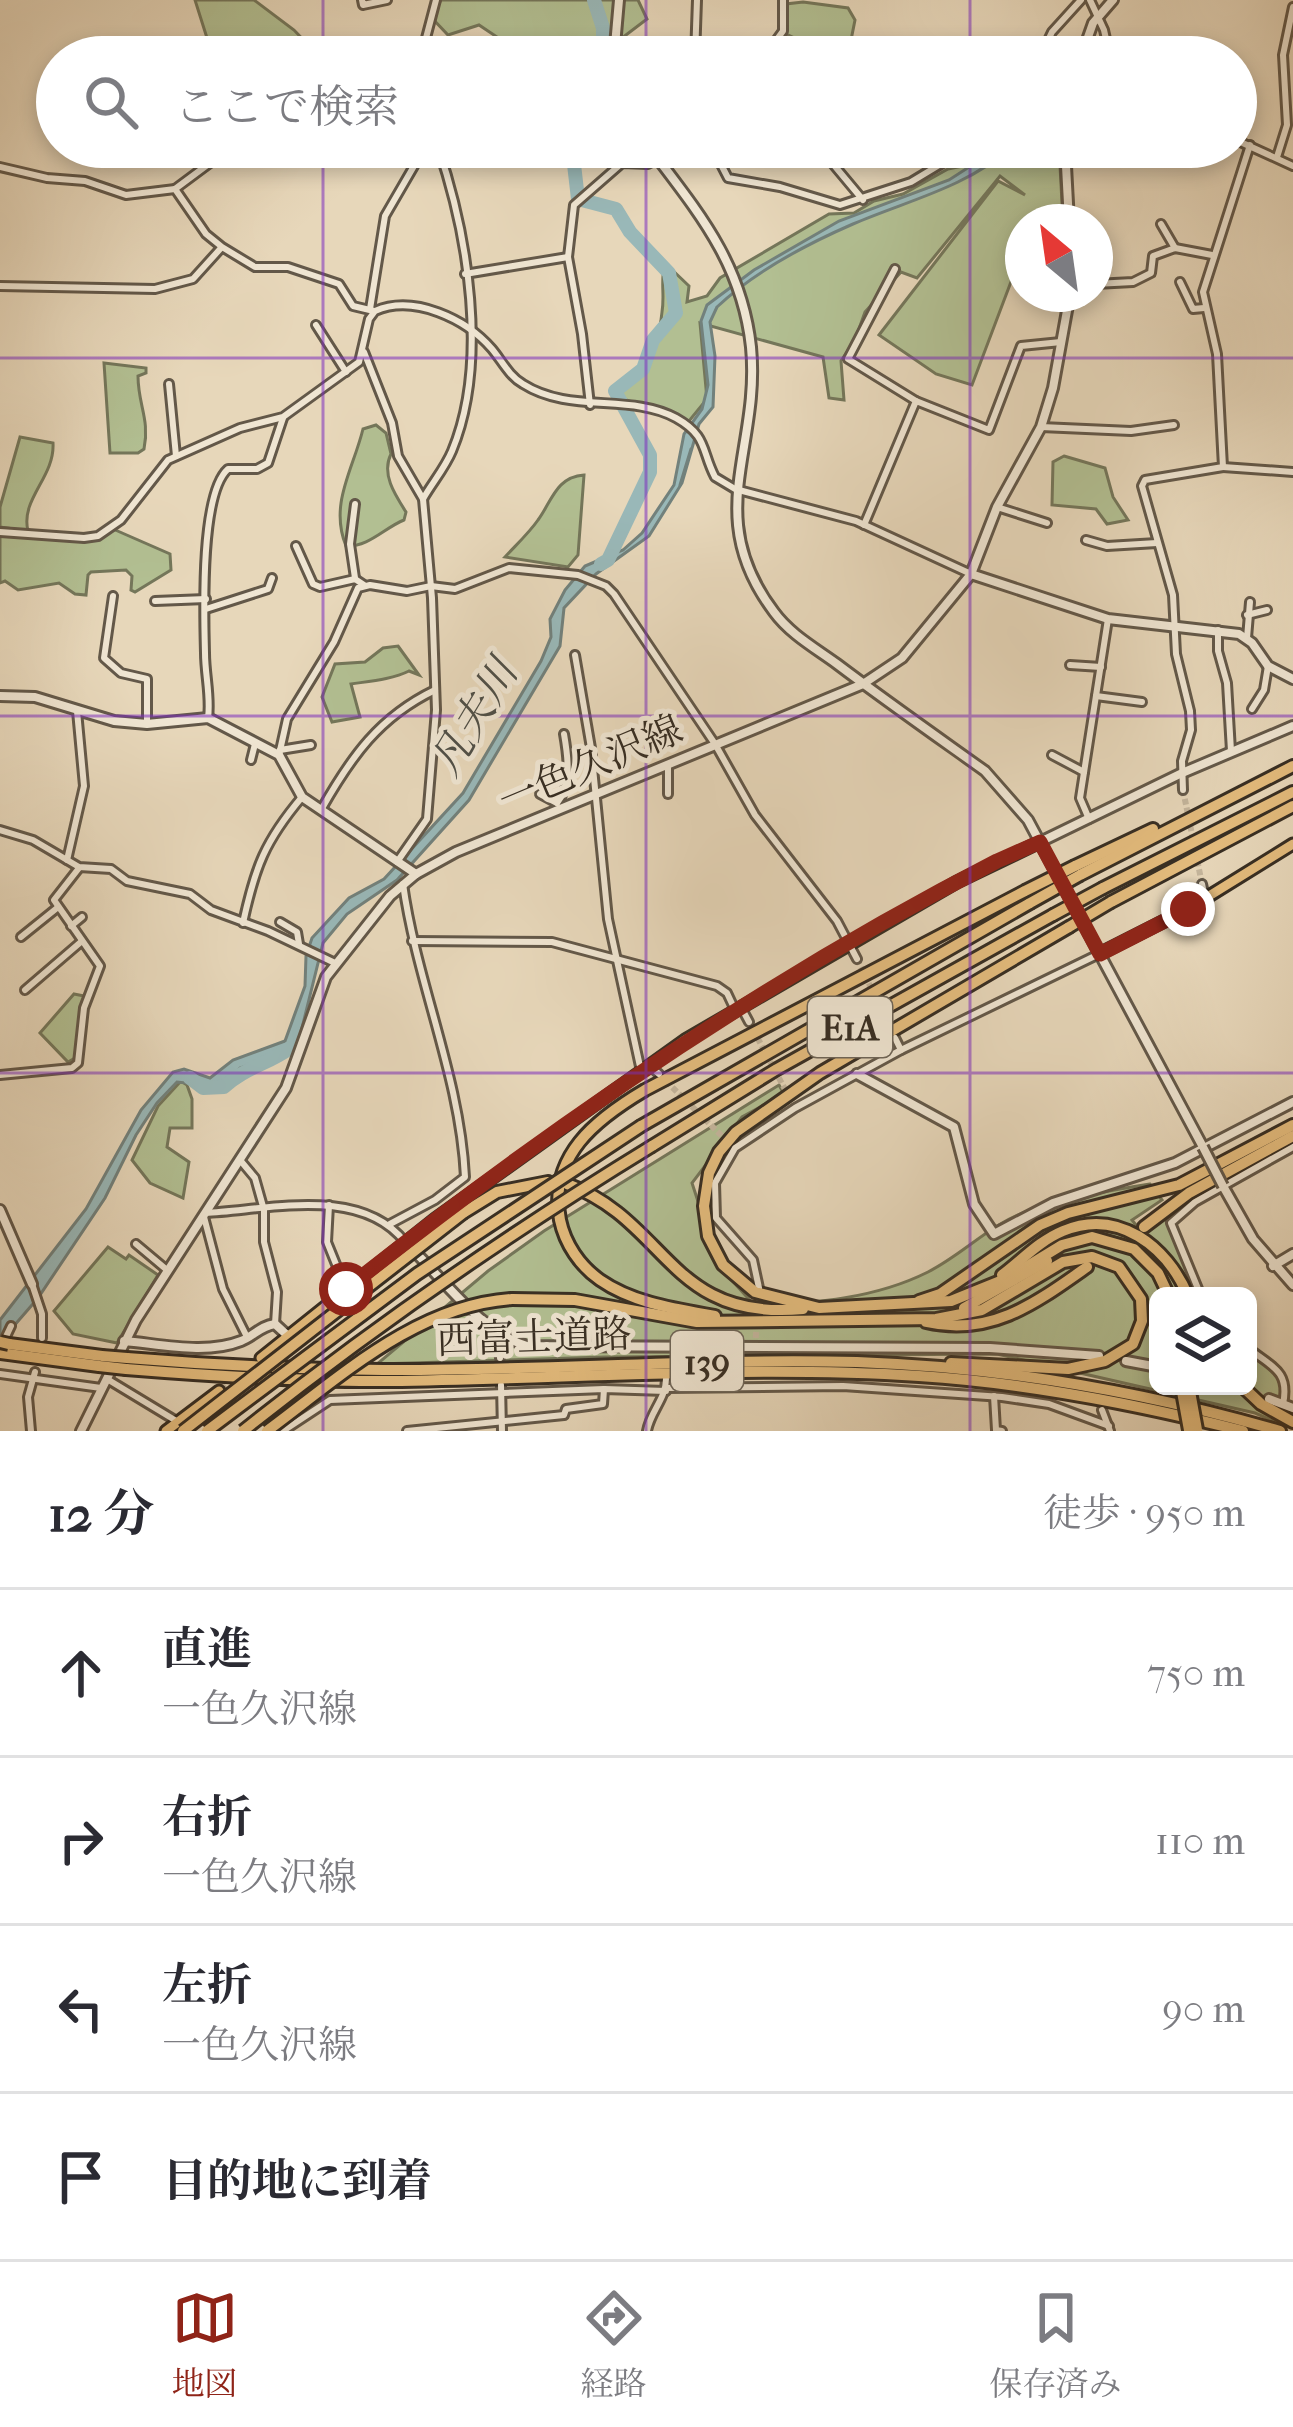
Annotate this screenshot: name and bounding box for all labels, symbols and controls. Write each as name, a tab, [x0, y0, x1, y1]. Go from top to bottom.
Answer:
search box	[36, 36, 1257, 168]
icon: search	[78, 69, 144, 135]
text: ここで検索	[174, 81, 399, 134]
north arrow	[1005, 204, 1113, 312]
water label: 凡夫川	[421, 648, 530, 784]
street label: 一色久沢線	[492, 706, 689, 824]
route end	[1161, 882, 1215, 936]
road number: E1A	[808, 997, 892, 1057]
route start	[319, 1262, 373, 1316]
map controls	[1149, 1287, 1257, 1395]
button: layers	[1149, 1287, 1257, 1395]
street label: 西富士道路	[436, 1311, 632, 1363]
road number: 139	[671, 1331, 743, 1391]
text: 12 分	[48, 1484, 154, 1544]
text: 徒歩 · 950 m	[1043, 1490, 1245, 1536]
text: 直進	[162, 1623, 252, 1676]
icon: ahead	[48, 1640, 114, 1706]
text: 750 m	[1147, 1650, 1245, 1696]
text: 一色久沢線	[162, 1686, 357, 1732]
text: 右折	[162, 1791, 252, 1844]
icon: right	[48, 1808, 114, 1874]
text: 110 m	[1155, 1818, 1245, 1864]
text: 一色久沢線	[162, 1854, 357, 1900]
text: 左折	[162, 1959, 252, 2012]
icon: left	[48, 1976, 114, 2042]
text: 90 m	[1162, 1986, 1245, 2032]
text: 一色久沢線	[162, 2022, 357, 2068]
icon: arrive	[48, 2144, 114, 2210]
text: 目的地に到着	[162, 2155, 432, 2208]
tab: 地図	[172, 2285, 238, 2404]
tab: 経路	[581, 2285, 647, 2404]
tab: 保存済み	[990, 2285, 1122, 2404]

